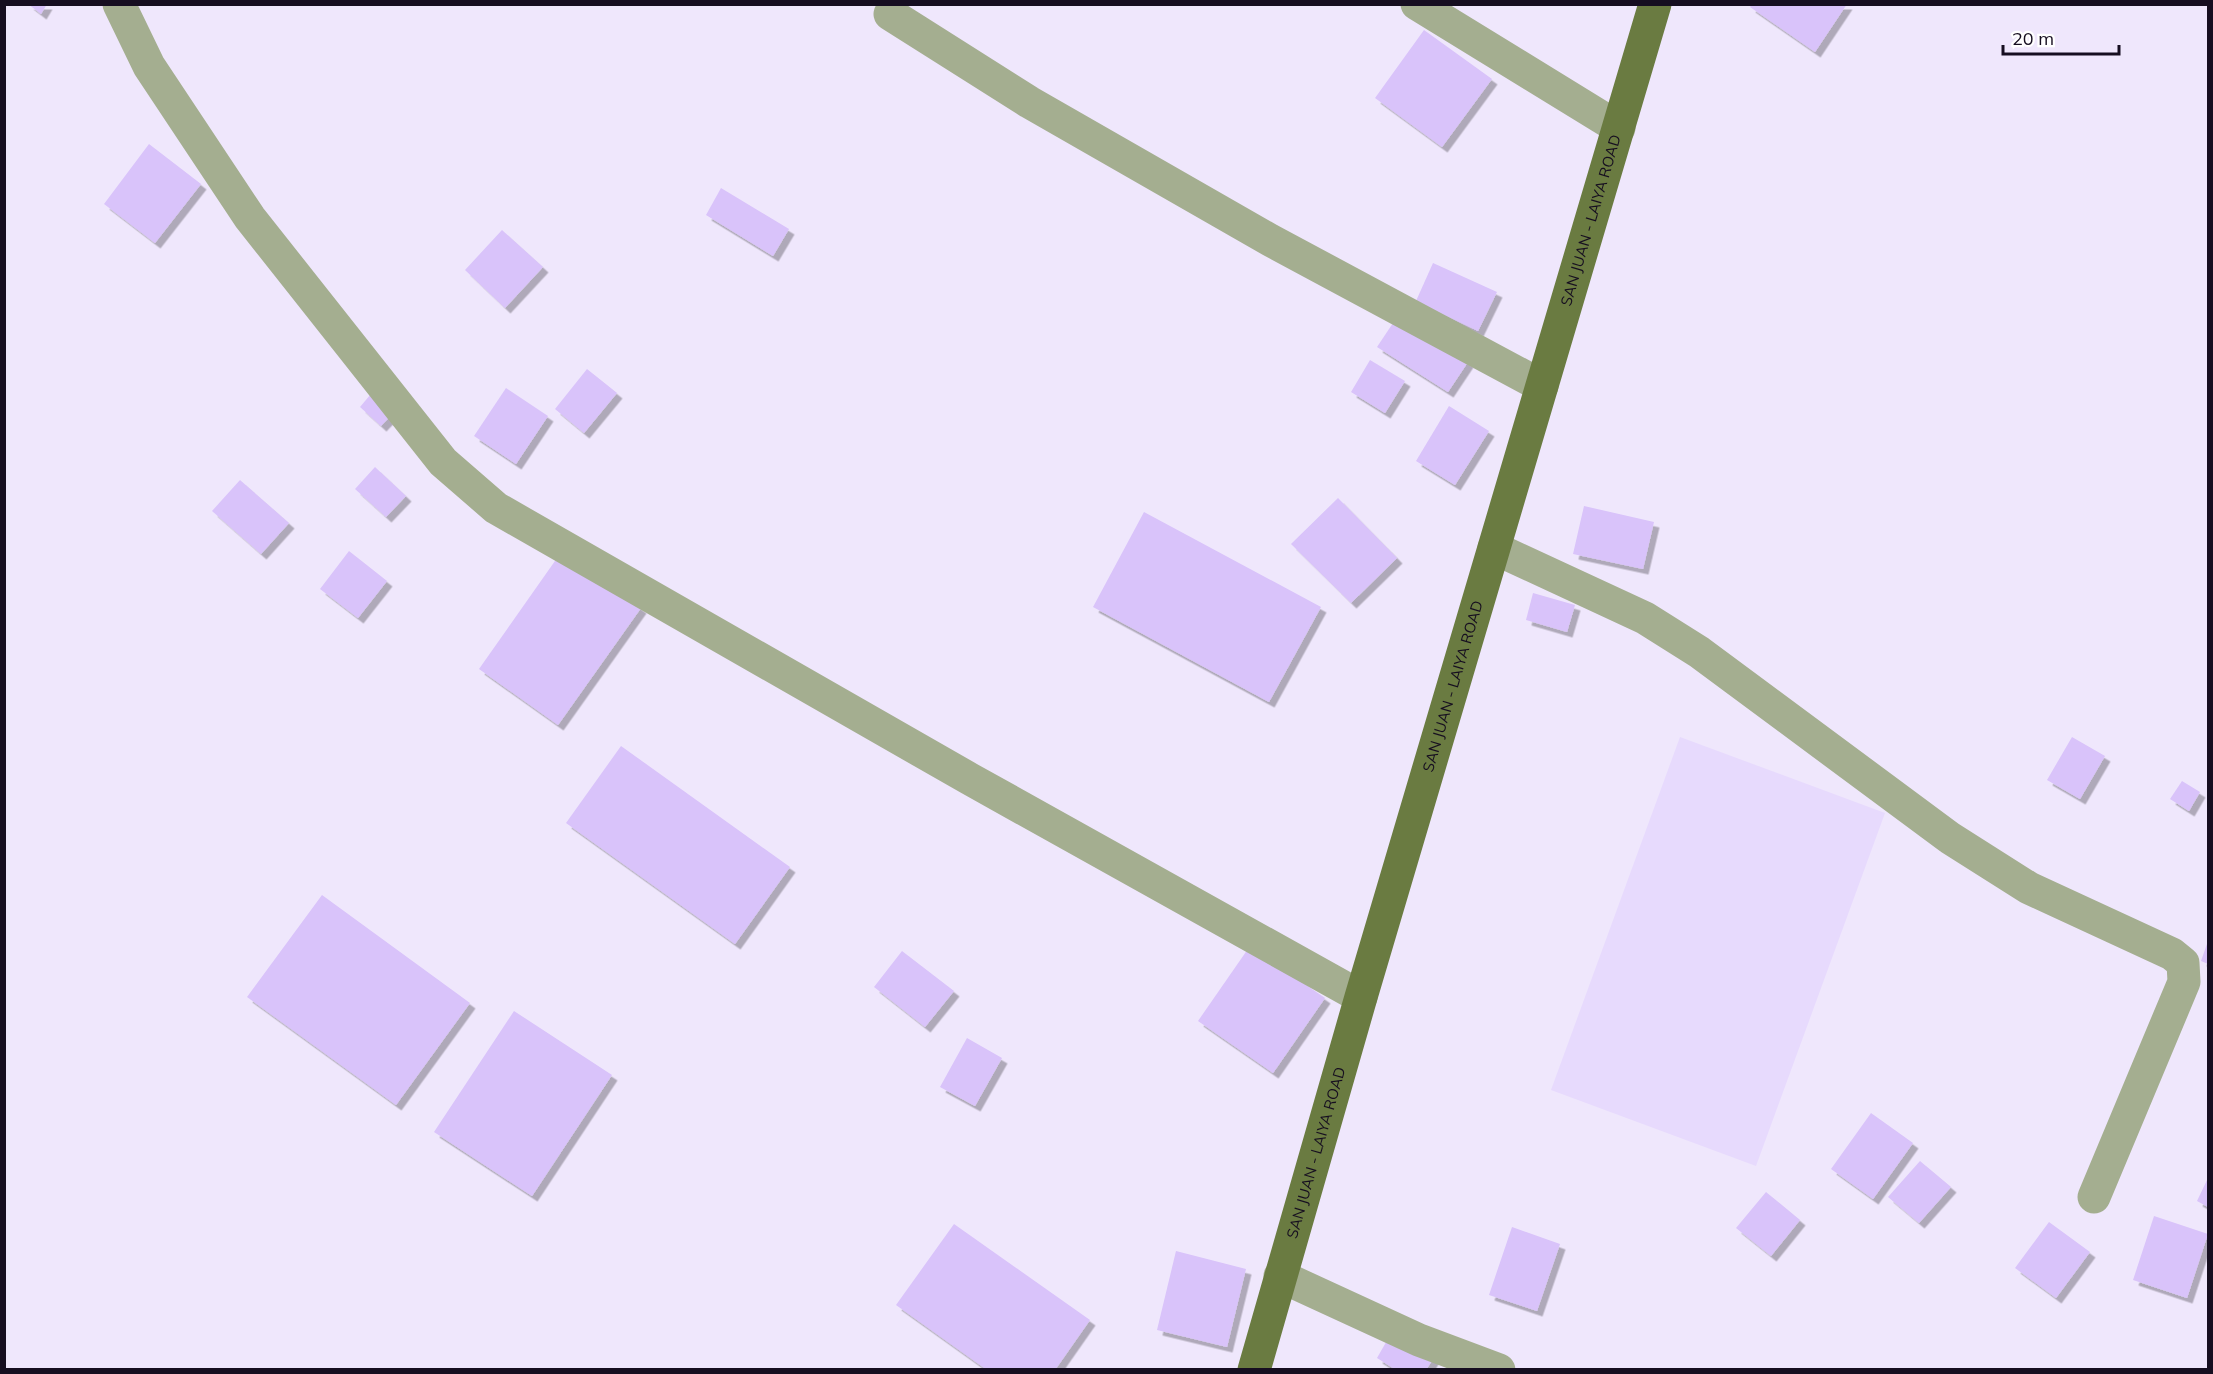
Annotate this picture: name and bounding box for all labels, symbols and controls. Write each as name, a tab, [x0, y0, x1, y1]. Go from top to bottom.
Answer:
scale bar	[2003, 18, 2118, 56]
text: 20 m	[2012, 27, 2054, 50]
street label: SAN JUAN - LAIYA ROAD	[1556, 132, 1625, 308]
street label: SAN JUAN - LAIYA ROAD	[1418, 598, 1487, 774]
street label: SAN JUAN - LAIYA ROAD	[1282, 1065, 1349, 1241]

